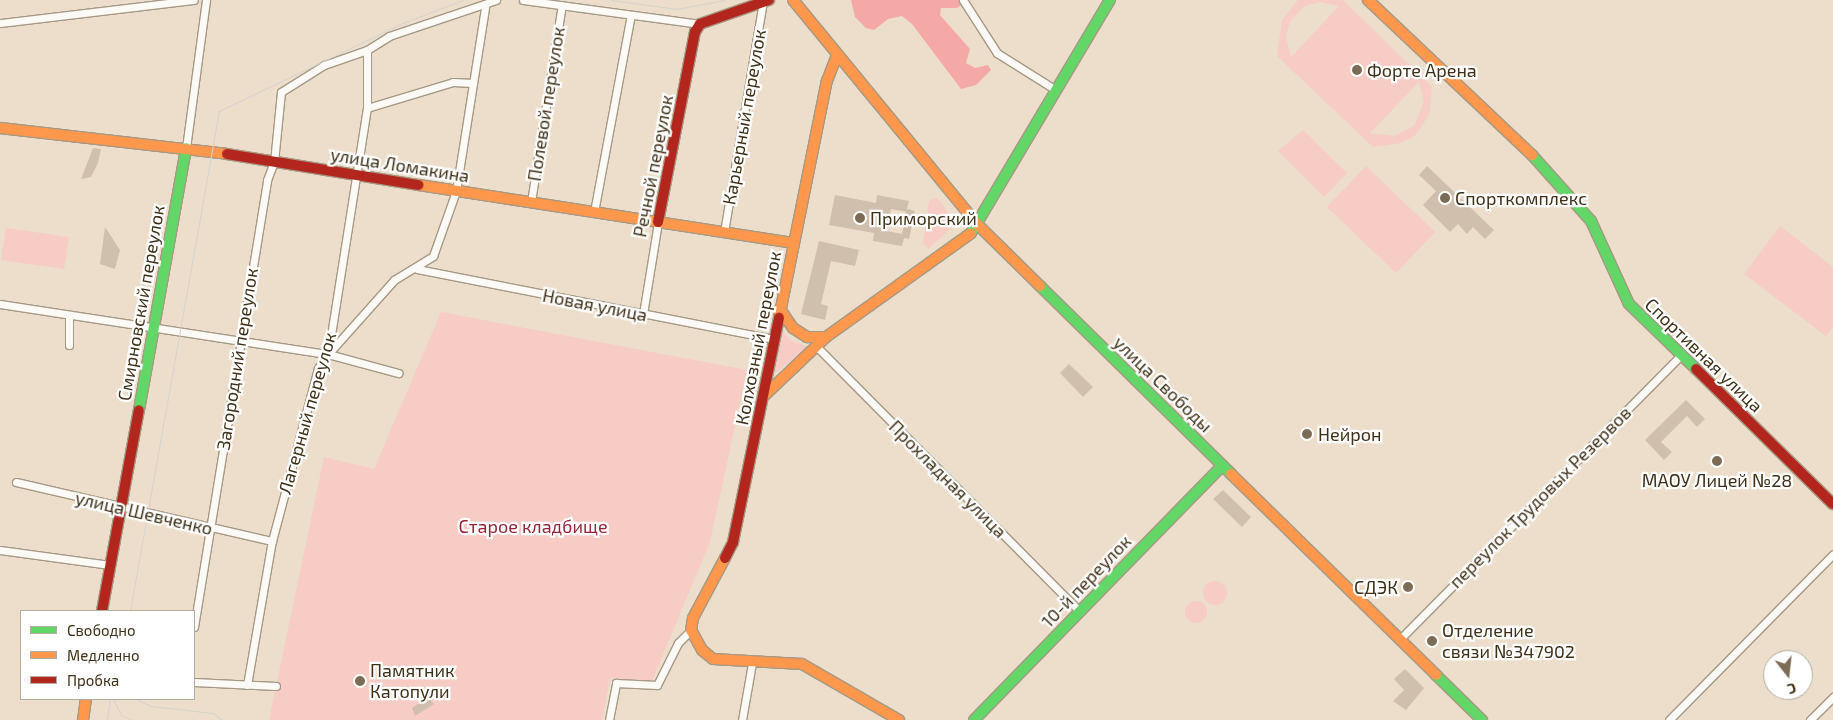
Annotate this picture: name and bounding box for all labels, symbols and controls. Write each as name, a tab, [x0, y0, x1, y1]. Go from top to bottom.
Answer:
street label: Полевой переулок	[523, 25, 569, 183]
street label: Карьерный переулок	[718, 27, 770, 207]
place label: Форте Арена	[1367, 59, 1477, 81]
marker: Форте Арена	[1351, 64, 1363, 76]
street label: Речной переулок	[629, 93, 677, 239]
street label: улица Ломакина	[329, 143, 471, 187]
place label: Спорткомплекс	[1455, 187, 1587, 209]
marker: Спорткомплекс	[1439, 192, 1451, 204]
street label: Смирновский переулок	[113, 203, 169, 403]
place label: Приморский	[870, 207, 977, 229]
marker: Приморский	[854, 212, 866, 224]
street label: Колхозный переулок	[731, 249, 785, 427]
street label: Загородний переулок	[212, 266, 262, 452]
street label: Новая улица	[541, 284, 649, 326]
street label: Спортивная улица	[1641, 293, 1767, 417]
street label: Лагерный переулок	[274, 330, 340, 496]
street label: улица Свободы	[1109, 332, 1217, 436]
street label: переулок Трудовых Резервов	[1445, 402, 1635, 592]
street label: Прохладная улица	[885, 416, 1011, 542]
place label: Нейрон	[1318, 423, 1382, 445]
marker: Нейрон	[1300, 427, 1314, 441]
marker: МАОУ Лицей №28	[1711, 455, 1723, 467]
place label: МАОУ Лицей №28	[1642, 469, 1792, 491]
street label: улица Шевченко	[73, 487, 215, 539]
park label: Старое кладбище	[458, 515, 608, 537]
street label: 10-й переулок	[1037, 530, 1135, 632]
place label: СДЭК	[1354, 576, 1398, 598]
marker: СДЭК	[1402, 581, 1414, 593]
legend	[20, 610, 195, 700]
place label: Отделение связи №347902	[1442, 620, 1575, 662]
text: Свободно	[67, 621, 136, 639]
marker: Отделение связи №347902	[1426, 635, 1438, 647]
text: Медленно	[67, 646, 140, 664]
north arrow	[1763, 650, 1813, 700]
place label: Памятник Катопули	[370, 660, 455, 702]
text: Пробка	[67, 671, 119, 689]
marker: Памятник Катопули	[354, 675, 366, 687]
text: С	[1786, 680, 1798, 698]

